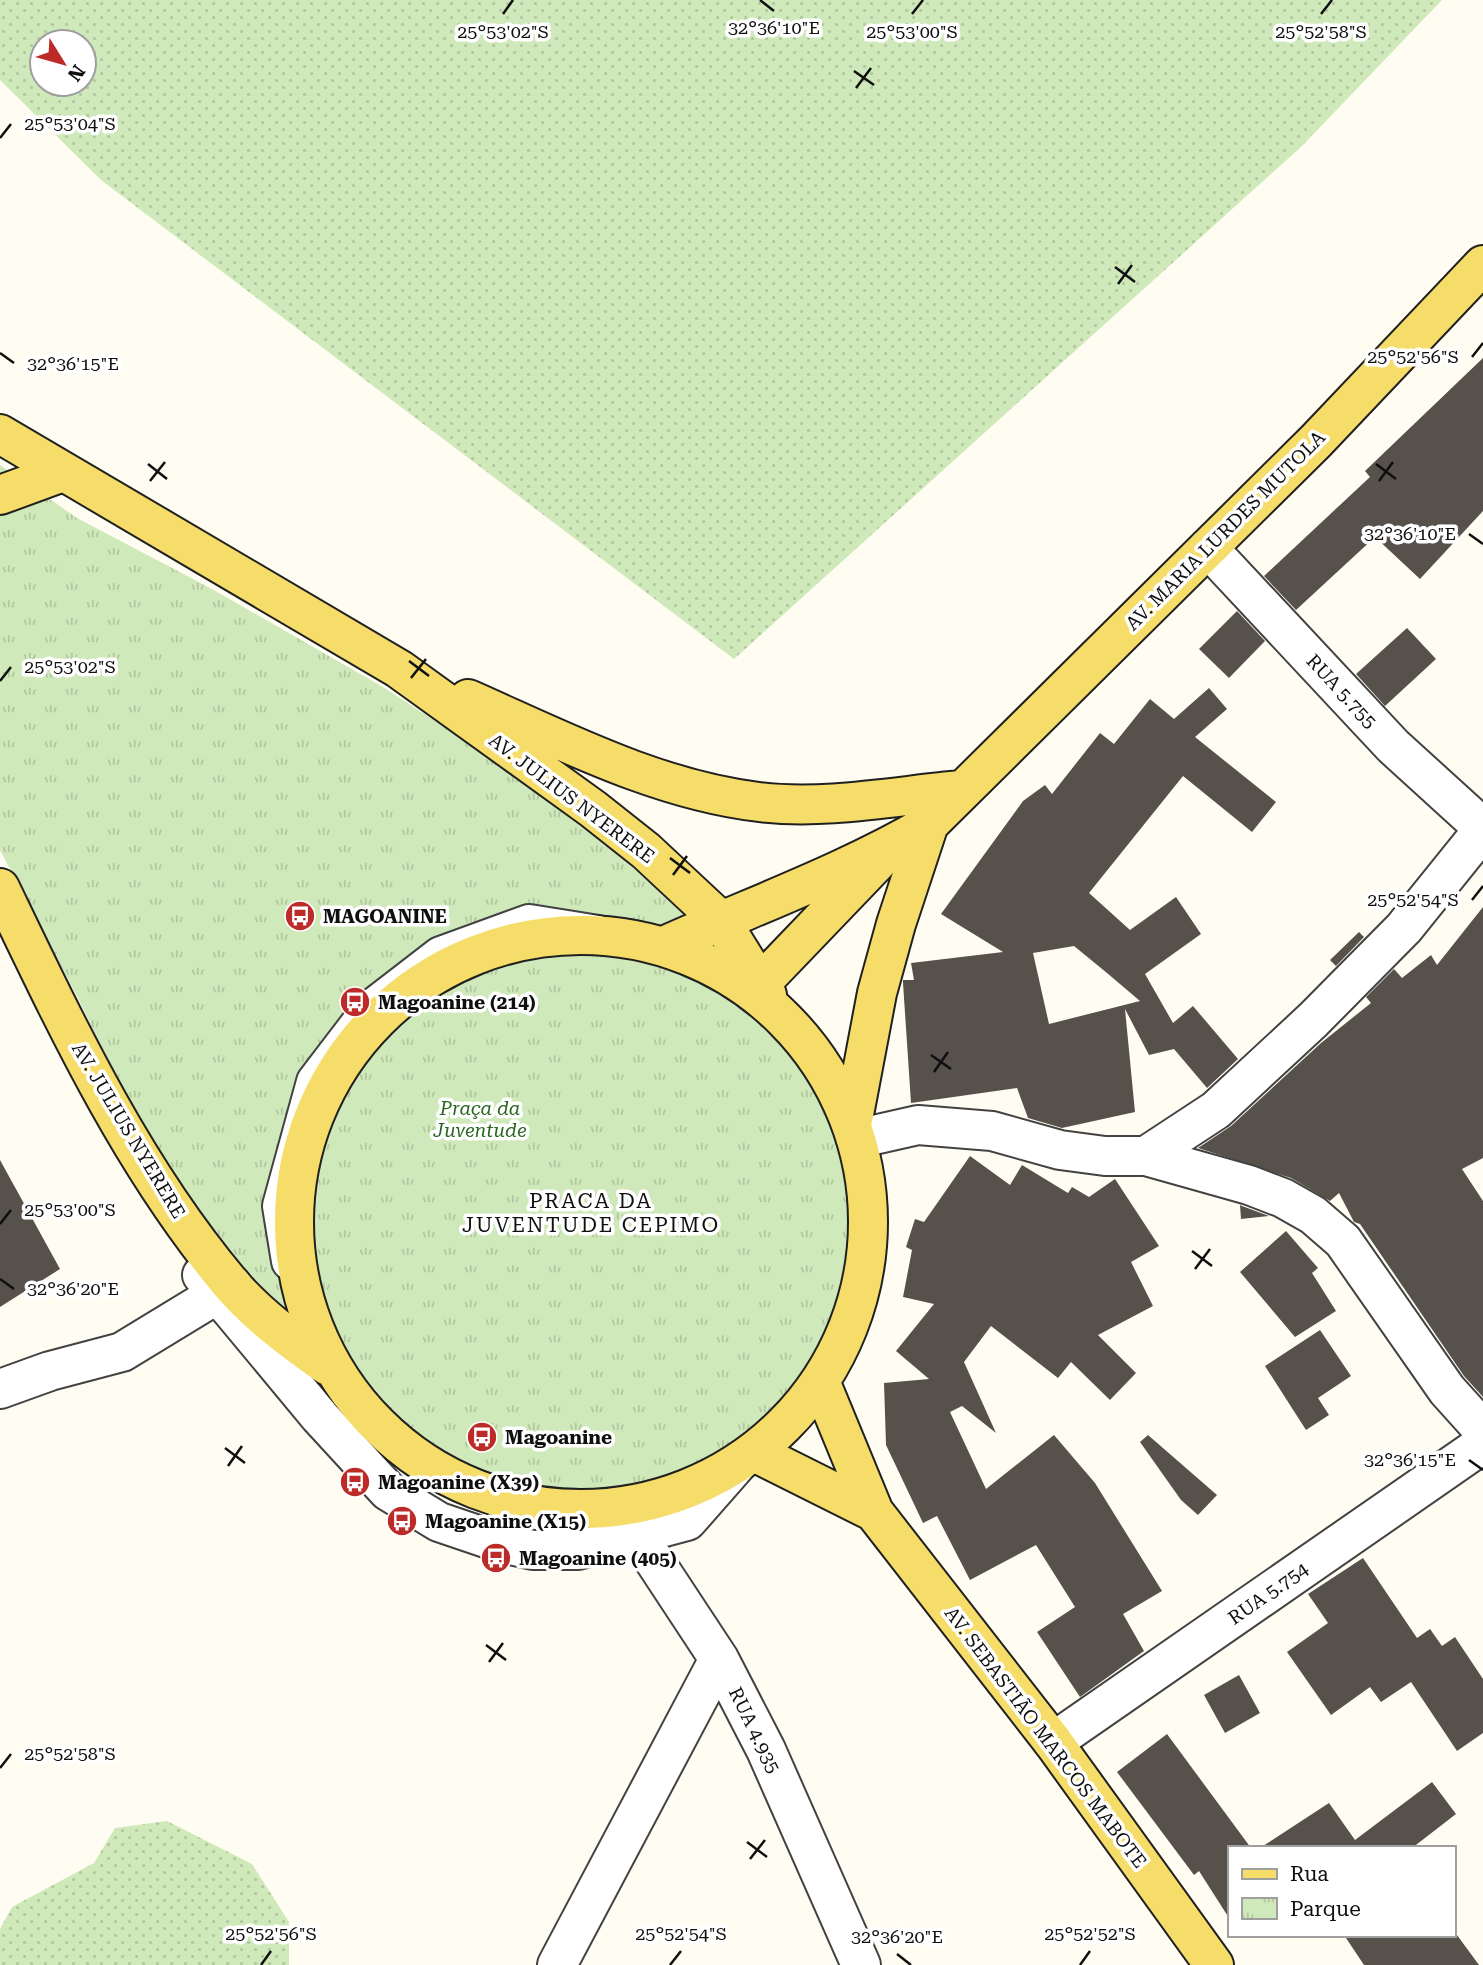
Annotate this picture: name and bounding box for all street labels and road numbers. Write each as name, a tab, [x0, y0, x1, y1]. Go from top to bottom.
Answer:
street label: AV. MARIA LURDES MUTOLA	[1121, 425, 1330, 635]
street label: RUA 5.755	[1302, 650, 1382, 733]
street label: AV. JULIUS NYERERE	[484, 729, 659, 868]
street label: AV. JULIUS NYERERE	[67, 1038, 190, 1222]
street label: RUA 5.754	[1224, 1557, 1313, 1629]
street label: AV. SEBASTIÃO MARCOS MABOTE	[940, 1602, 1151, 1873]
street label: RUA 4.935	[724, 1683, 785, 1777]

